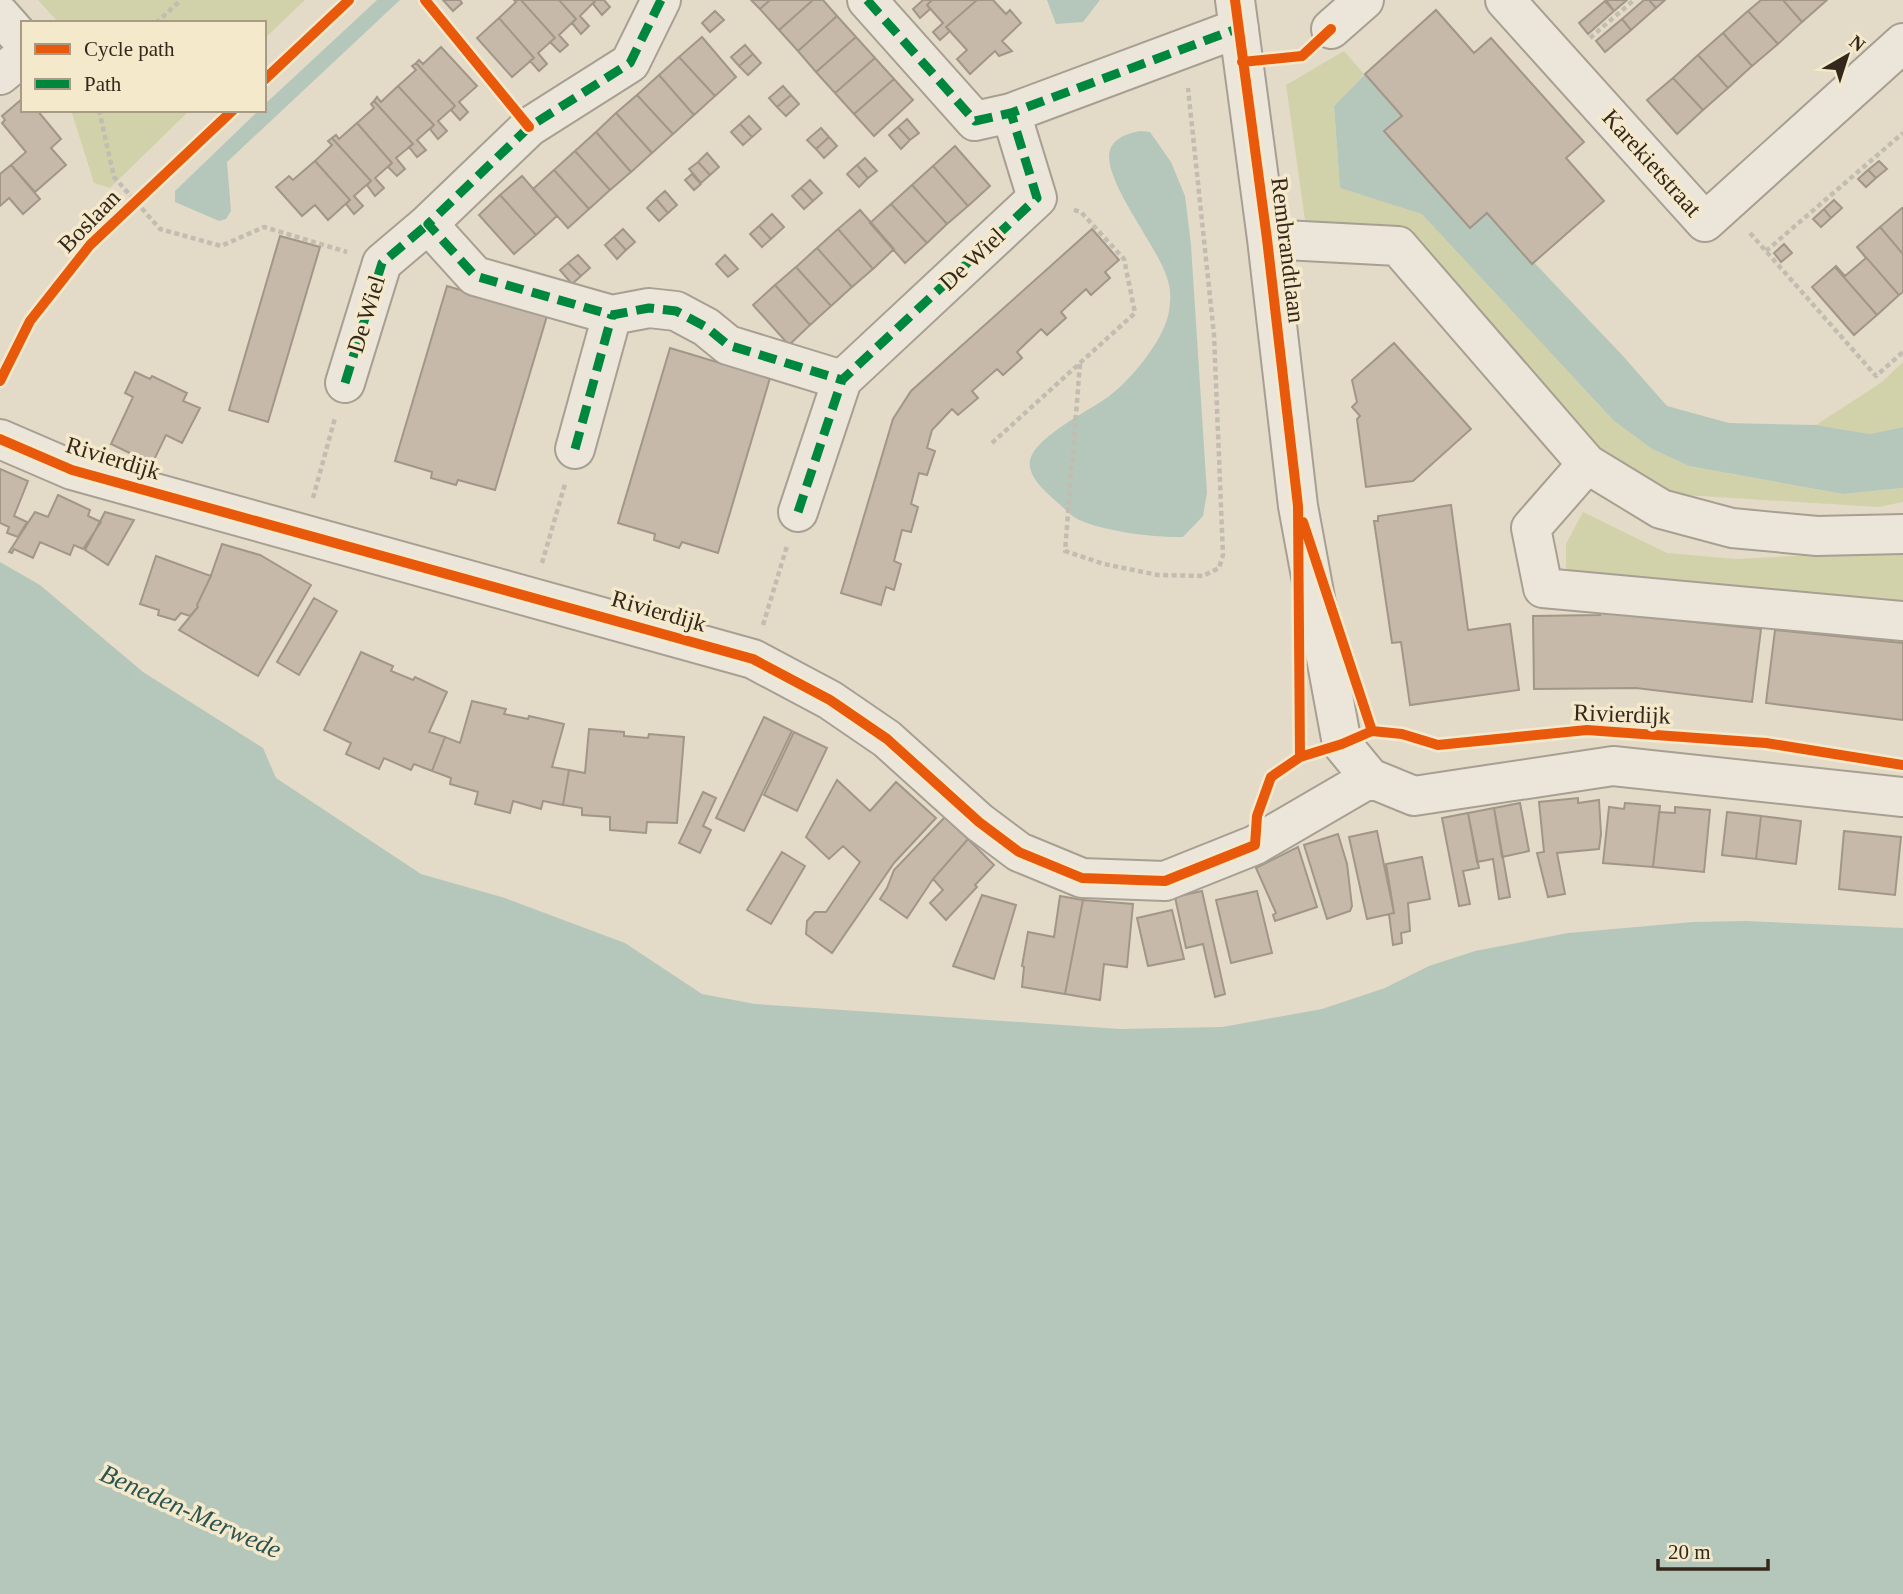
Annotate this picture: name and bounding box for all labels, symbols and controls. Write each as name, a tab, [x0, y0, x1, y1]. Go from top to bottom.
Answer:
legend	[21, 21, 266, 112]
north arrow	[1812, 21, 1882, 91]
text: N	[1845, 31, 1870, 56]
text: Cycle path	[84, 37, 175, 61]
text: Path	[84, 72, 122, 96]
street label: Karekietstraat	[1597, 104, 1707, 222]
street label: Rembrandtlaan	[1266, 176, 1310, 324]
street label: Boslaan	[53, 184, 125, 258]
street label: De Wiel	[934, 222, 1010, 296]
street label: De Wiel	[342, 272, 390, 356]
street label: Rivierdijk	[63, 431, 163, 485]
street label: Rivierdijk	[609, 585, 709, 637]
street label: Rivierdijk	[1573, 699, 1671, 729]
water label: Beneden-Merwede	[96, 1459, 286, 1564]
scale bar	[1658, 1528, 1768, 1572]
text: 20 m	[1668, 1540, 1711, 1564]

